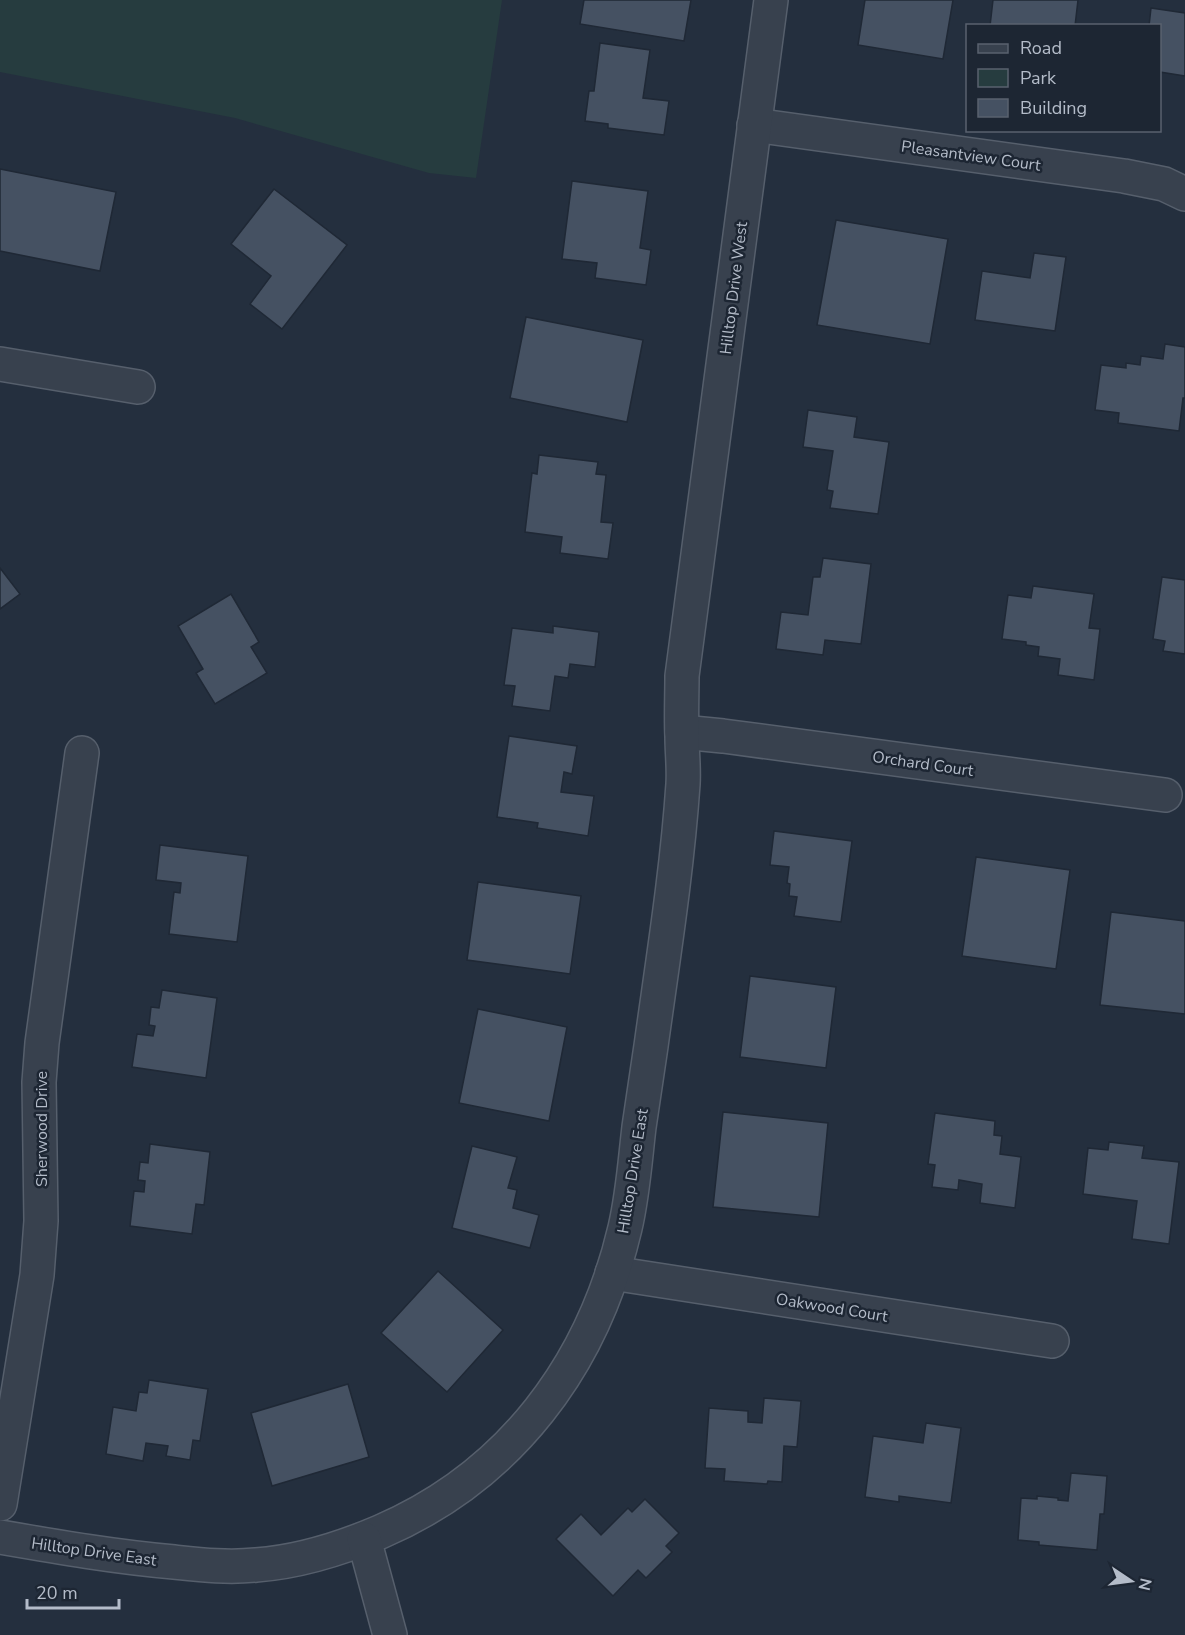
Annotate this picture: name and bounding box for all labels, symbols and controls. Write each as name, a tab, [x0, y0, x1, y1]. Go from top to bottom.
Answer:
legend	[966, 24, 1161, 132]
text: Road	[1020, 36, 1062, 60]
text: Park	[1020, 66, 1057, 90]
text: Building	[1020, 96, 1087, 120]
street label: Pleasantview Court	[900, 135, 1042, 177]
street label: Hilltop Drive West	[715, 220, 753, 356]
street label: Orchard Court	[871, 746, 975, 782]
street label: Sherwood Drive	[31, 1071, 53, 1187]
street label: Hilltop Drive East	[612, 1107, 654, 1235]
street label: Oakwood Court	[774, 1288, 890, 1328]
street label: Hilltop Drive East	[30, 1532, 158, 1572]
north arrow	[1101, 1551, 1161, 1611]
scale bar	[27, 1572, 118, 1610]
text: N	[1133, 1576, 1157, 1592]
text: 20 m	[36, 1581, 78, 1605]

